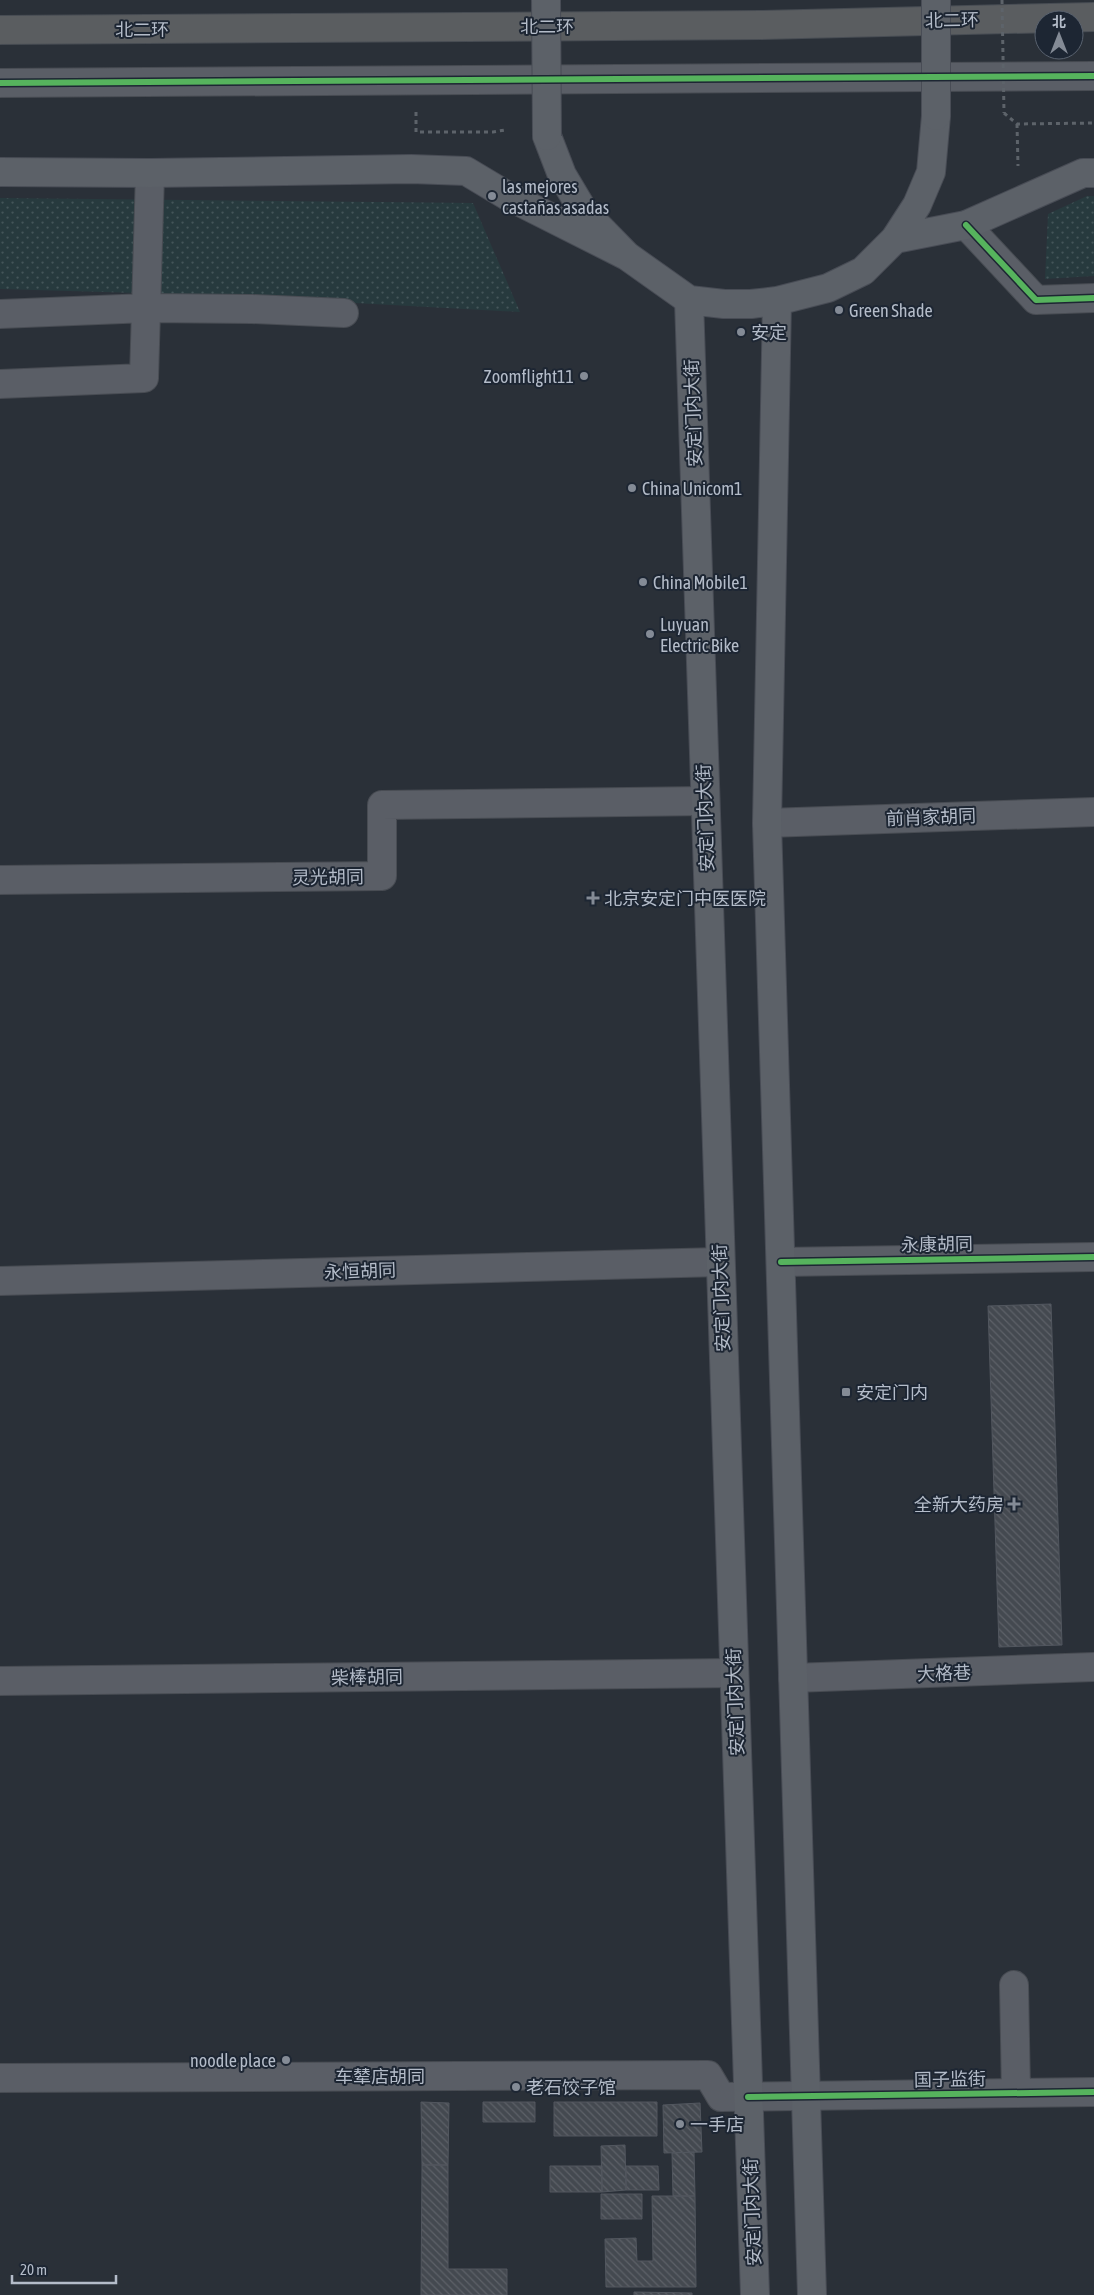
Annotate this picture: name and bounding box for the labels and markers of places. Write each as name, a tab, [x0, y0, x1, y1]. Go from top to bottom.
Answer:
place label: las mejores castañas asadas	[502, 176, 609, 218]
marker: las mejores castañas asadas	[486, 190, 498, 202]
place label: Green Shade	[849, 300, 933, 321]
marker: Green Shade	[833, 304, 845, 316]
place label: 安定	[751, 322, 787, 343]
marker: 安定	[735, 326, 747, 338]
place label: Zoomflight11	[484, 366, 574, 387]
marker: Zoomflight11	[578, 370, 590, 382]
place label: China Unicom1	[642, 478, 743, 499]
marker: China Unicom1	[626, 482, 638, 494]
place label: China Mobile1	[653, 572, 748, 593]
marker: China Mobile1	[637, 576, 649, 588]
place label: Luyuan Electric Bike	[660, 614, 739, 656]
marker: Luyuan Electric Bike	[644, 628, 656, 640]
place label: 北京安定门中医医院	[604, 888, 766, 909]
marker: 北京安定门中医医院	[586, 891, 600, 905]
place label: 安定门内	[856, 1382, 928, 1403]
marker: 安定门内	[840, 1386, 852, 1398]
place label: 全新大药房	[914, 1494, 1004, 1515]
marker: 全新大药房	[1008, 1498, 1020, 1510]
place label: noodle place	[190, 2050, 276, 2071]
marker: noodle place	[280, 2054, 292, 2066]
place label: 老石饺子馆	[526, 2077, 616, 2098]
marker: 老石饺子馆	[510, 2081, 522, 2093]
place label: 一手店	[690, 2114, 744, 2135]
marker: 一手店	[674, 2118, 686, 2130]

